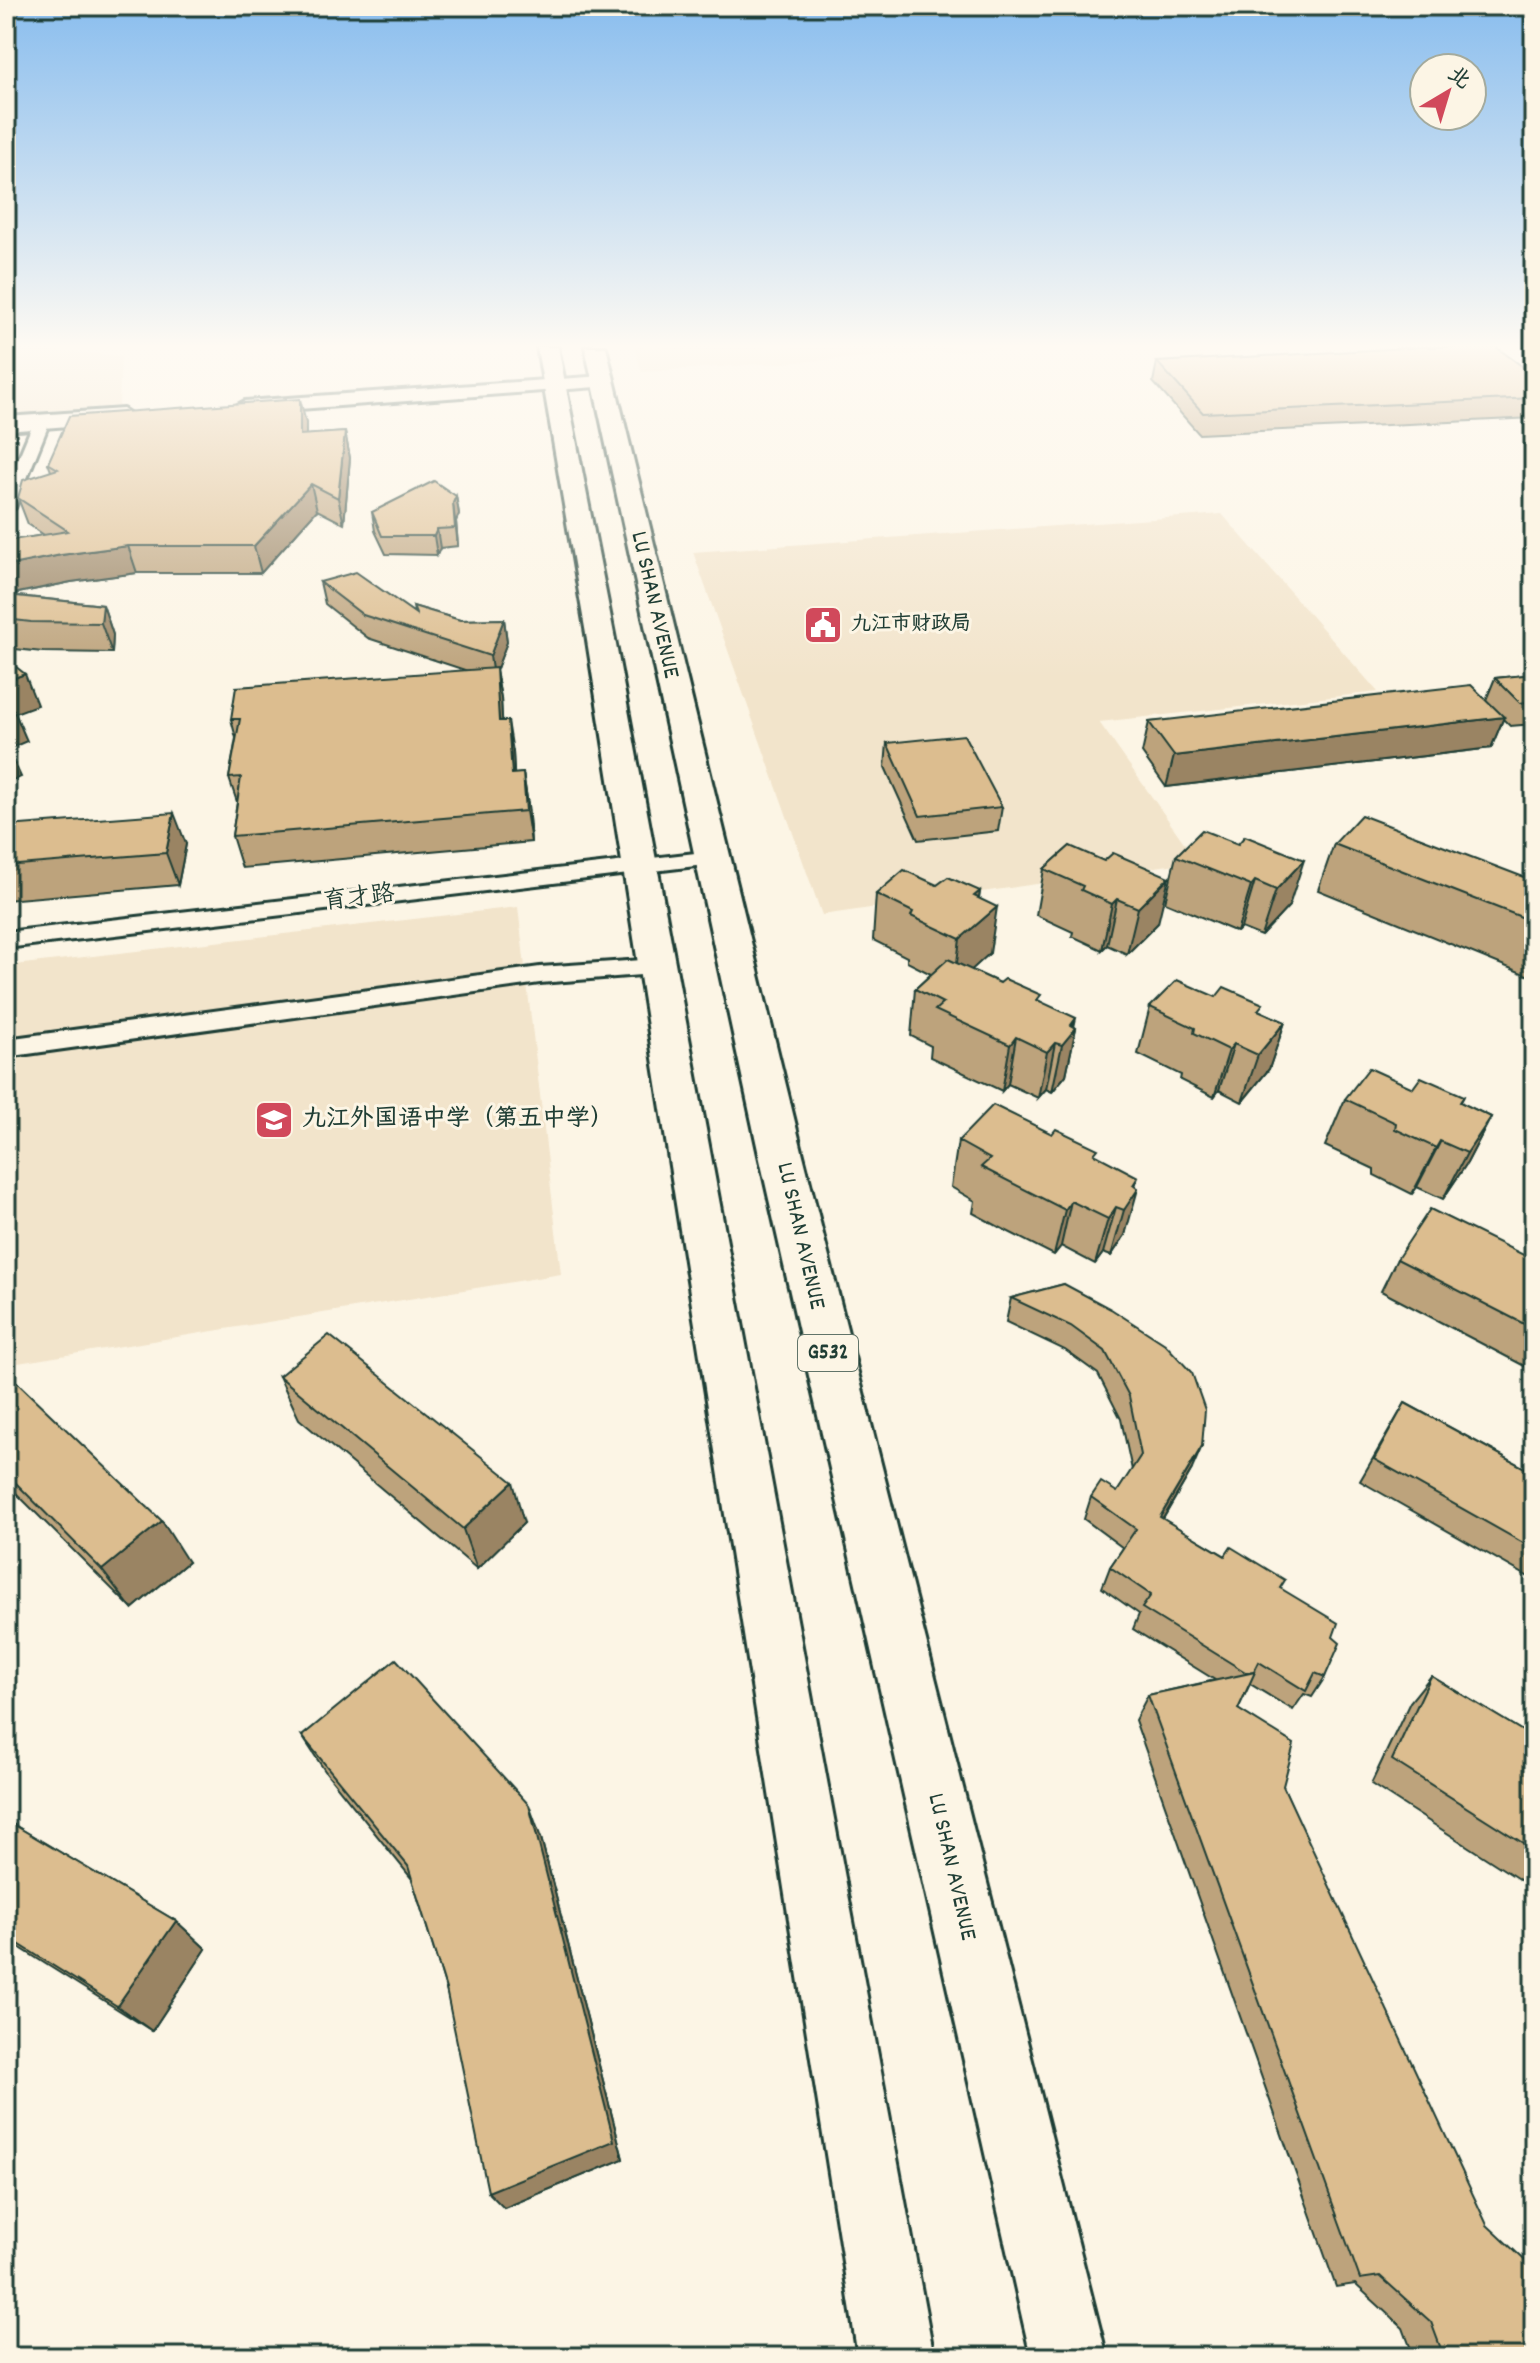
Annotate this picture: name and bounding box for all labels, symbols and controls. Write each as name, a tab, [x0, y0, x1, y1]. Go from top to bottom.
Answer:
north arrow	[1408, 52, 1488, 132]
text: 北	[1440, 60, 1476, 98]
street label: LU SHAN AVENUE	[621, 528, 687, 682]
public building icon: 九江市财政局	[802, 604, 844, 646]
place label: 九江市财政局	[851, 611, 971, 639]
street label: 育才路	[321, 878, 397, 920]
school or university icon: 九江外国语中学（第五中学）	[253, 1099, 295, 1141]
place label: 九江外国语中学（第五中学）	[302, 1103, 614, 1137]
street label: LU SHAN AVENUE	[767, 1159, 833, 1313]
road number: G532	[798, 1335, 858, 1371]
street label: LU SHAN AVENUE	[918, 1790, 984, 1944]

